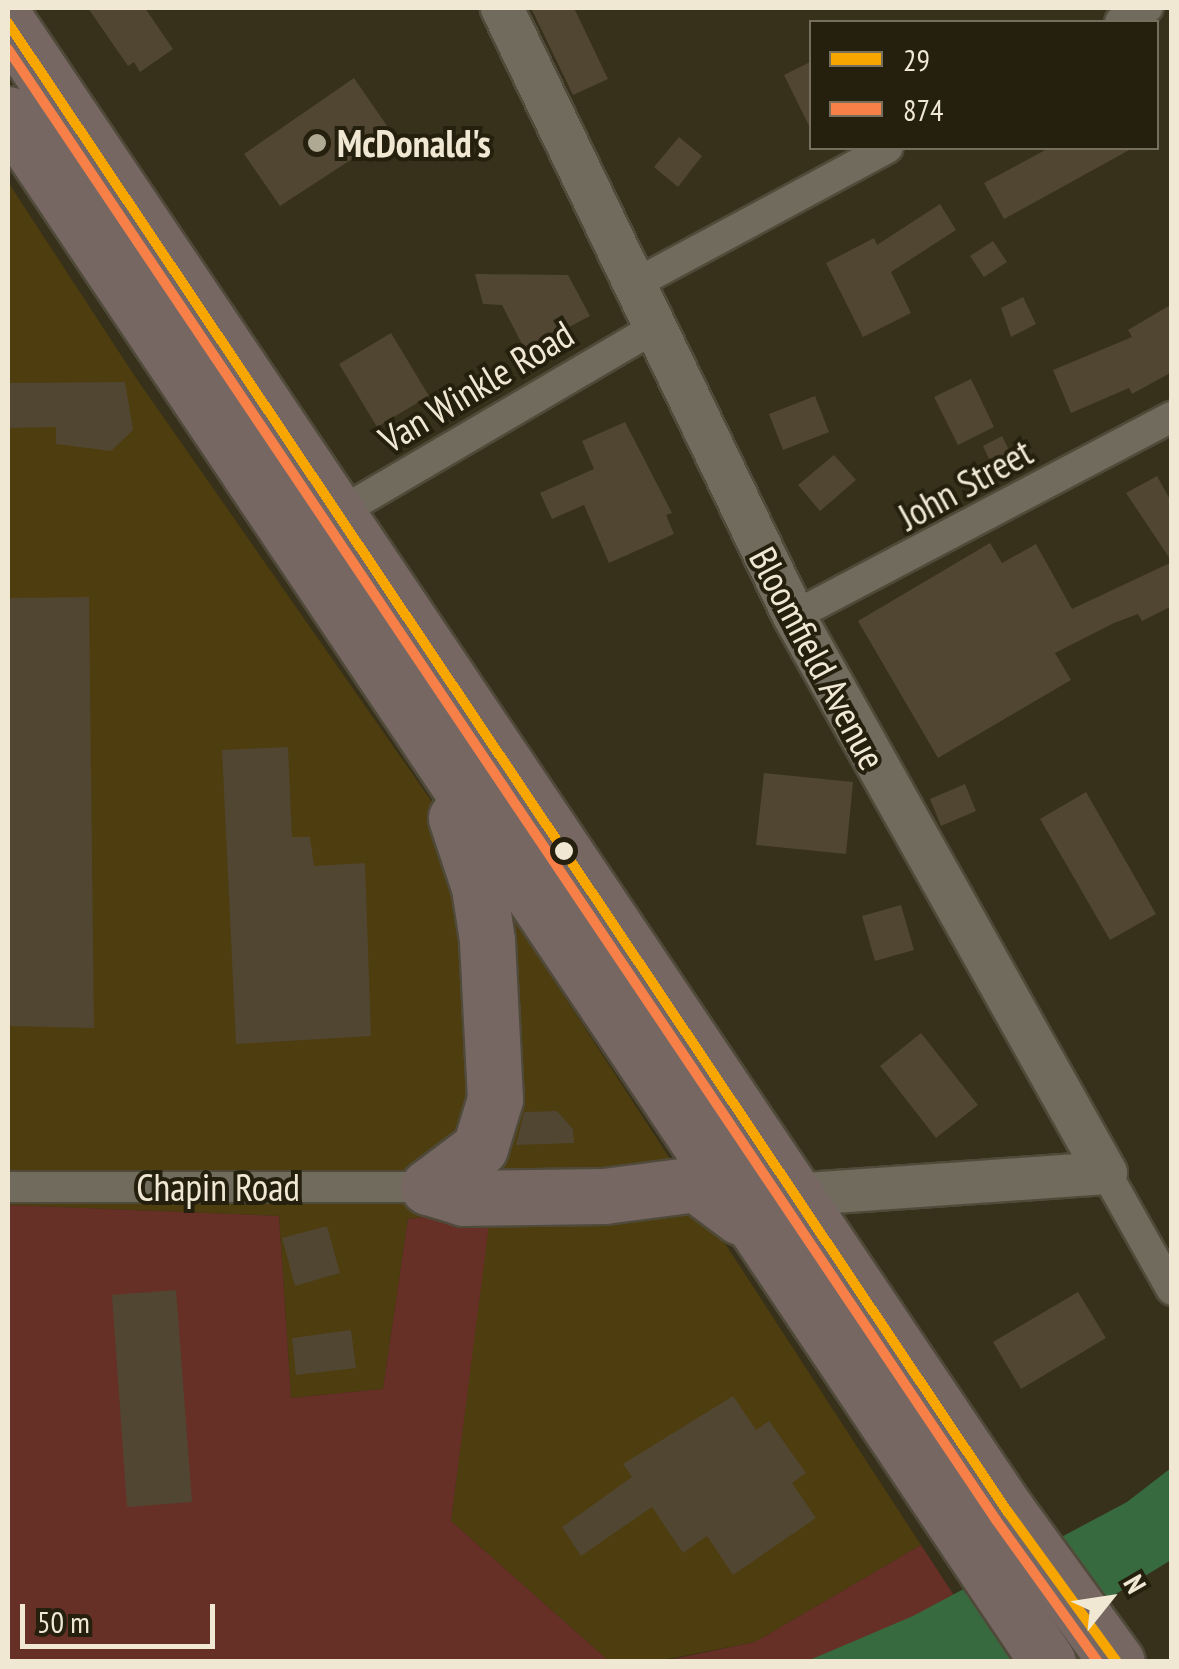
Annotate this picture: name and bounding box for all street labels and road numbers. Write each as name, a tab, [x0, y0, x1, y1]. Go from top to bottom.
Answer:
street label: Van Winkle Road	[371, 310, 581, 462]
street label: John Street	[890, 429, 1040, 539]
street label: Bloomfield Avenue	[740, 539, 896, 777]
street label: Chapin Road	[136, 1164, 300, 1210]

